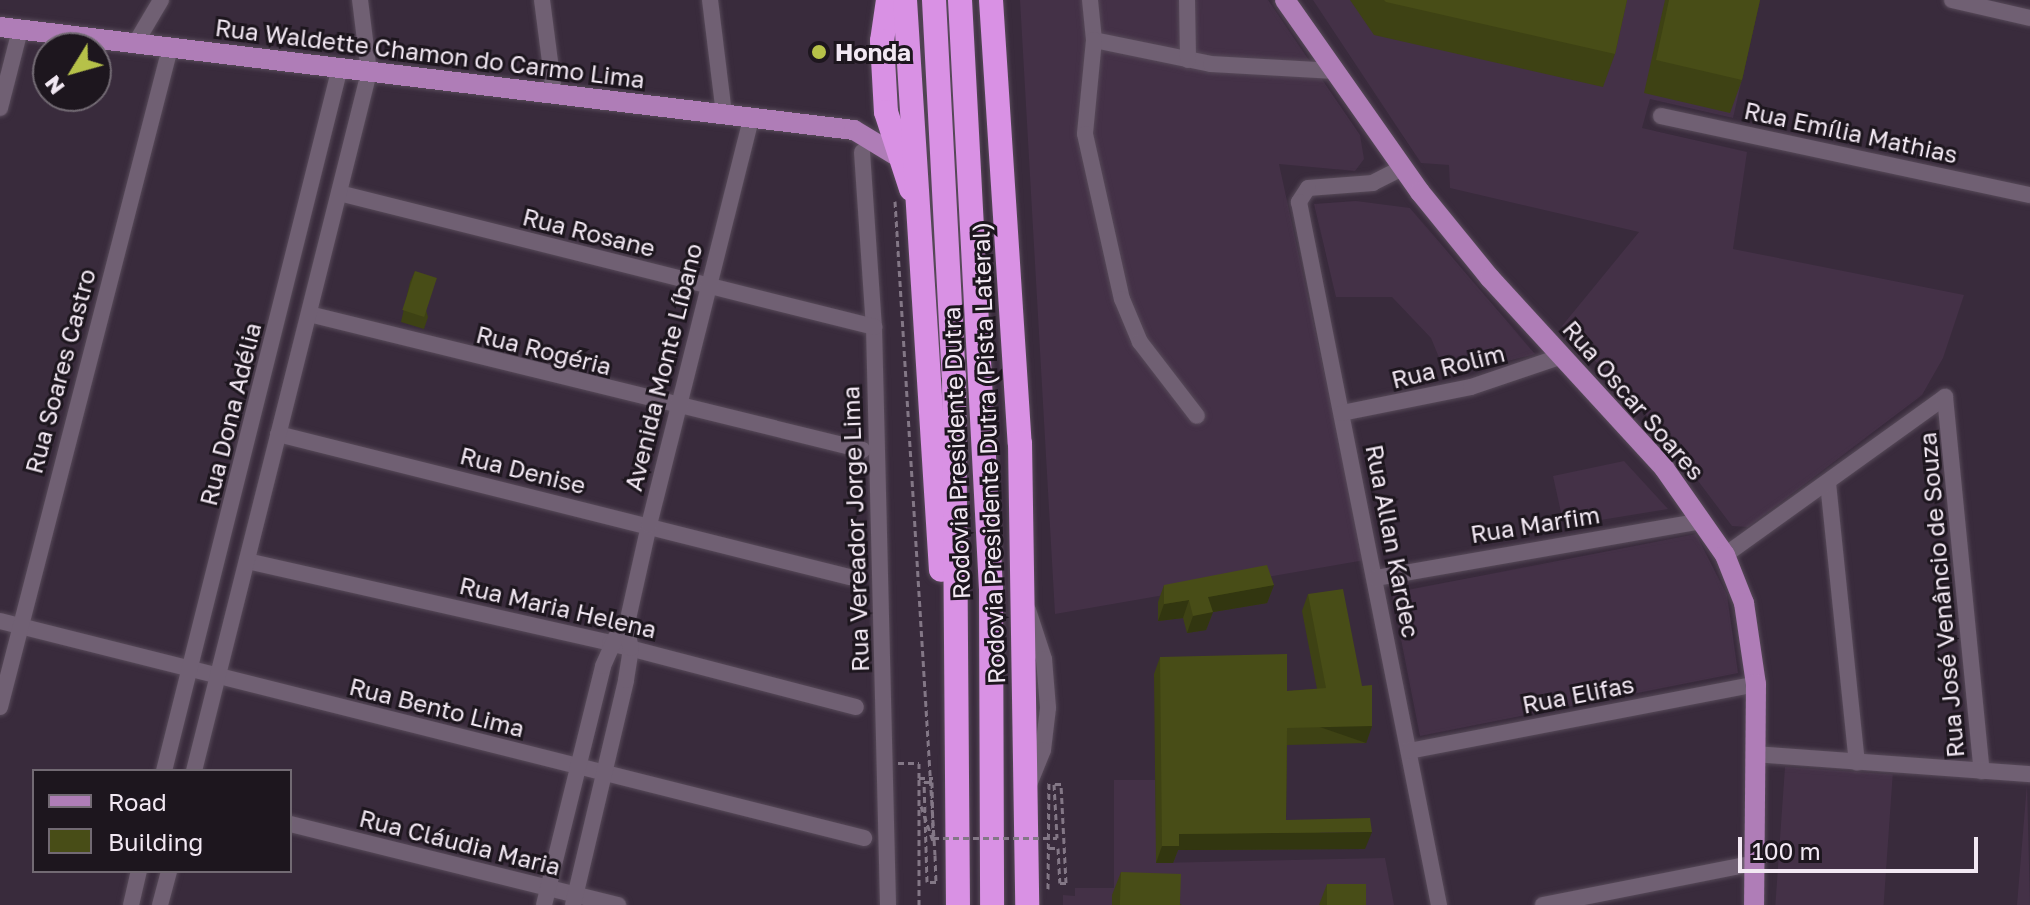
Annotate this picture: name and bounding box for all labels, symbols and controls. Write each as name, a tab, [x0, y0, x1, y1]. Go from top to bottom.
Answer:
street label: Rua Waldette Chamon do Carmo Lima	[214, 12, 646, 94]
north arrow	[32, 32, 112, 112]
place label: Honda	[835, 38, 911, 66]
marker: Honda	[810, 43, 828, 61]
text: N	[38, 71, 70, 100]
street label: Rua Emília Mathias	[1742, 95, 1960, 169]
street label: Rua Rosane	[520, 202, 658, 262]
street label: Rodovia Presidente Dutra (Pista Lateral)	[966, 222, 1010, 684]
street label: Avenida Monte Líbano	[618, 240, 708, 494]
street label: Rua Soares Castro	[19, 266, 101, 476]
street label: Rodovia Presidente Dutra	[936, 306, 976, 600]
street label: Rua Oscar Soares	[1557, 315, 1711, 485]
street label: Rua Dona Adélia	[193, 319, 267, 509]
street label: Rua Rogéria	[473, 319, 615, 381]
street label: Rua Rolim	[1388, 338, 1508, 394]
street label: Rua Vereador Jorge Lima	[836, 386, 874, 672]
street label: Rua José Venâncio de Souza	[1912, 431, 1970, 759]
street label: Rua Denise	[457, 440, 589, 500]
street label: Rua Allan Kardec	[1360, 442, 1426, 640]
street label: Rua Marfim	[1468, 500, 1602, 548]
street label: Rua Maria Helena	[457, 570, 659, 644]
street label: Rua Elifas	[1520, 669, 1636, 719]
street label: Rua Bento Lima	[347, 671, 527, 743]
legend	[32, 769, 292, 873]
text: Road	[108, 787, 167, 816]
street label: Rua Cláudia Maria	[356, 803, 564, 881]
scale bar	[1742, 821, 1982, 871]
text: Building	[108, 827, 203, 856]
text: 100 m	[1752, 836, 1821, 865]

